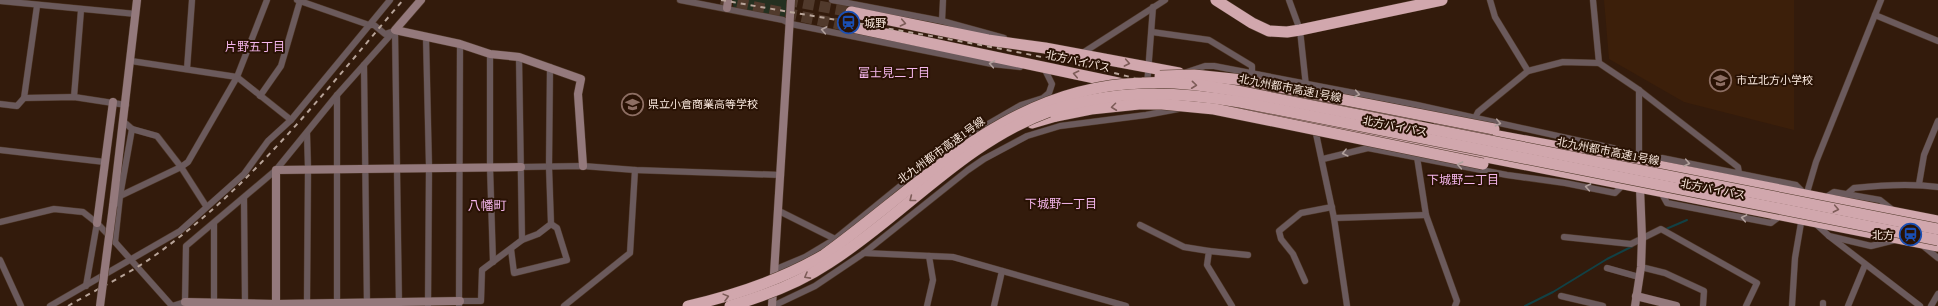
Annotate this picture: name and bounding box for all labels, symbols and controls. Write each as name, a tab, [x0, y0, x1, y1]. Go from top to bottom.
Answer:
station icon: 城野	[835, 10, 861, 36]
place label: 城野	[864, 17, 886, 29]
one-way arrow	[900, 18, 906, 27]
one-way arrow	[820, 26, 827, 35]
district label: 片野五丁目	[225, 40, 285, 54]
street label: 北方バイパス	[1045, 48, 1111, 74]
one-way arrow	[1124, 59, 1130, 67]
one-way arrow	[989, 60, 995, 69]
district label: 富士見二丁目	[858, 66, 930, 80]
school or university icon: 市立北方小学校	[1707, 67, 1733, 93]
one-way arrow	[1073, 71, 1079, 79]
street label: 北九州都市高速1号線	[1238, 72, 1342, 104]
place label: 市立北方小学校	[1736, 74, 1813, 86]
one-way arrow	[1191, 80, 1197, 89]
one-way arrow	[1354, 89, 1361, 98]
school or university icon: 県立小倉商業高等学校	[619, 91, 645, 117]
place label: 県立小倉商業高等学校	[648, 98, 758, 110]
one-way arrow	[1111, 102, 1117, 111]
street label: 北九州都市高速1号線	[895, 114, 987, 186]
street label: 北方バイパス	[1362, 114, 1428, 138]
one-way arrow	[1495, 118, 1502, 127]
street label: 北九州都市高速1号線	[1556, 135, 1660, 167]
one-way arrow	[1342, 148, 1349, 157]
one-way arrow	[1684, 158, 1690, 166]
one-way arrow	[1456, 162, 1463, 170]
district label: 下城野二丁目	[1427, 173, 1499, 187]
street label: 北方バイパス	[1680, 177, 1746, 201]
one-way arrow	[1585, 184, 1591, 192]
one-way arrow	[910, 195, 917, 202]
district label: 下城野一丁目	[1025, 197, 1097, 211]
district label: 八幡町	[467, 198, 507, 213]
one-way arrow	[1833, 205, 1839, 213]
one-way arrow	[1741, 214, 1747, 222]
station icon: 北方	[1897, 222, 1923, 248]
place label: 北方	[1872, 229, 1894, 241]
one-way arrow	[804, 271, 812, 279]
one-way arrow	[722, 293, 729, 302]

